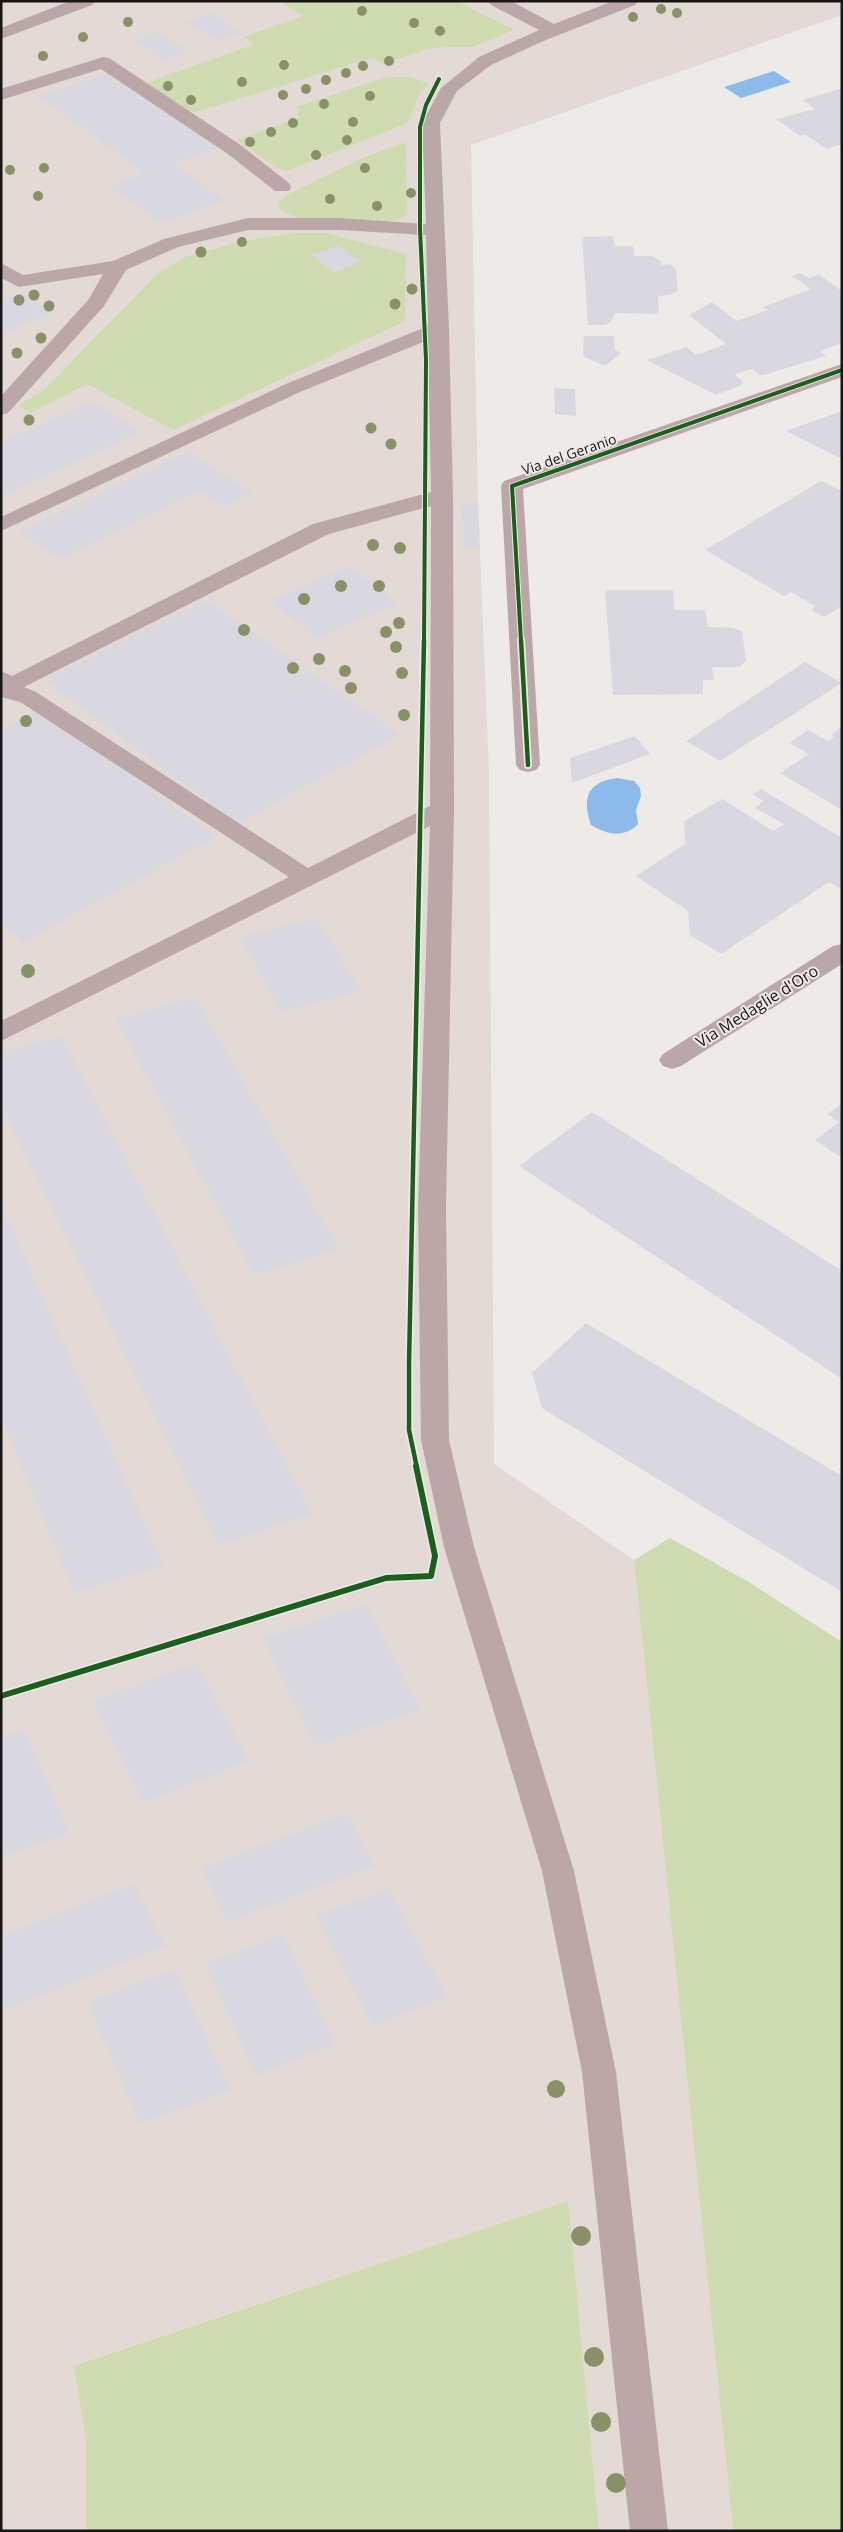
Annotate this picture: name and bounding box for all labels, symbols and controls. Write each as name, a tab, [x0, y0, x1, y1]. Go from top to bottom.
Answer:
street label: Via del Geranio	[519, 429, 619, 479]
street label: Via Medaglie d'Oro	[692, 959, 822, 1053]

